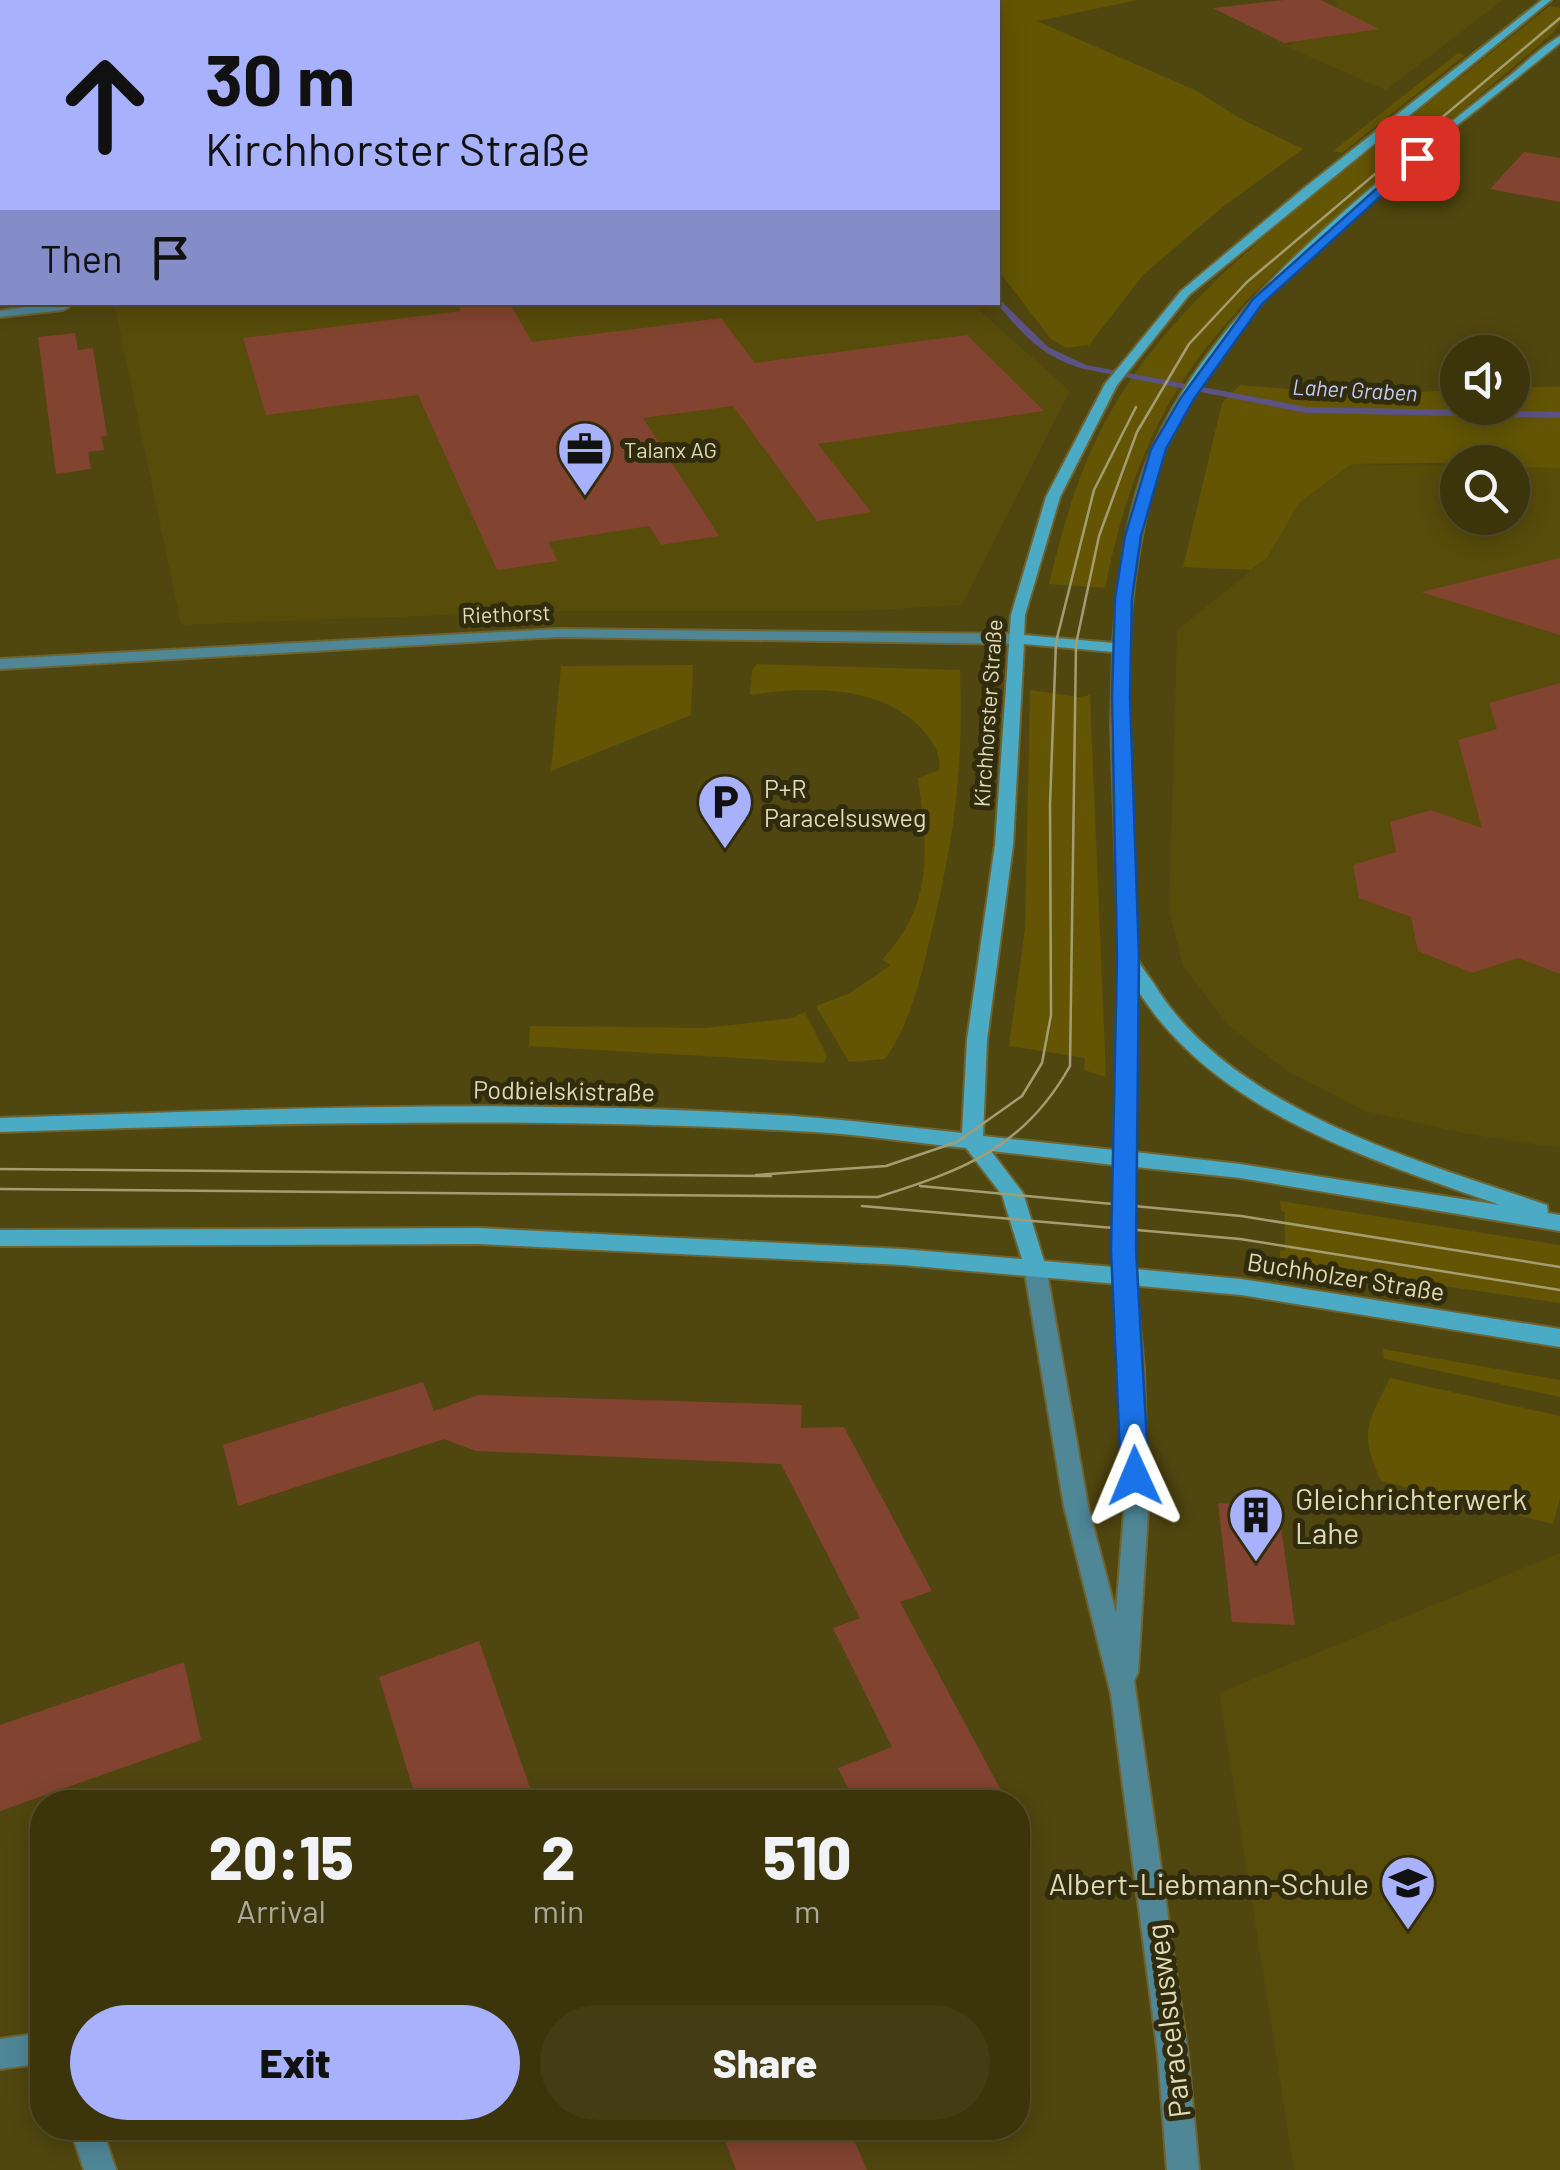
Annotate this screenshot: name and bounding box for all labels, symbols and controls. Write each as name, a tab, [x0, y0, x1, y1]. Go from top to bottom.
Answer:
text: 30 m	[205, 36, 355, 120]
icon: ahead	[40, 40, 170, 170]
pin	[1375, 116, 1460, 201]
text: Kirchhorster Straße	[205, 121, 590, 175]
icon: arrive	[1390, 131, 1445, 186]
icon: arrive	[143, 230, 198, 285]
text: Then	[40, 235, 123, 281]
map controls	[1440, 335, 1530, 535]
button: sound	[1440, 335, 1530, 425]
water label: Laher Graben	[1292, 373, 1418, 405]
office icon: Talanx AG	[555, 419, 615, 498]
place label: Talanx AG	[624, 436, 717, 462]
button: search	[1440, 445, 1530, 535]
street label: Riethorst	[461, 598, 551, 628]
street label: Kirchhorster Straße	[967, 618, 1007, 808]
parking icon: P+R Paracelsusweg	[695, 772, 755, 851]
place label: P+R Paracelsusweg	[764, 773, 926, 832]
street label: Podbielskistraße	[473, 1073, 655, 1107]
street label: Buchholzer Straße	[1245, 1246, 1447, 1306]
position arrow	[1083, 1424, 1187, 1528]
place label: Gleichrichterwerk Lahe	[1295, 1480, 1527, 1550]
building icon: Gleichrichterwerk Lahe	[1226, 1485, 1286, 1564]
text: 20:15	[209, 1820, 354, 1892]
text: 2	[541, 1820, 575, 1892]
text: 510	[763, 1820, 851, 1892]
school or university icon: Albert-Liebmann-Schule	[1378, 1853, 1438, 1932]
place label: Albert-Liebmann-Schule	[1049, 1865, 1369, 1901]
text: Arrival	[236, 1891, 326, 1929]
text: min	[532, 1891, 584, 1929]
text: m	[794, 1891, 820, 1929]
street label: Paracelsusweg	[1137, 1922, 1197, 2120]
button: Exit	[70, 2005, 520, 2120]
button: Share	[540, 2005, 990, 2120]

